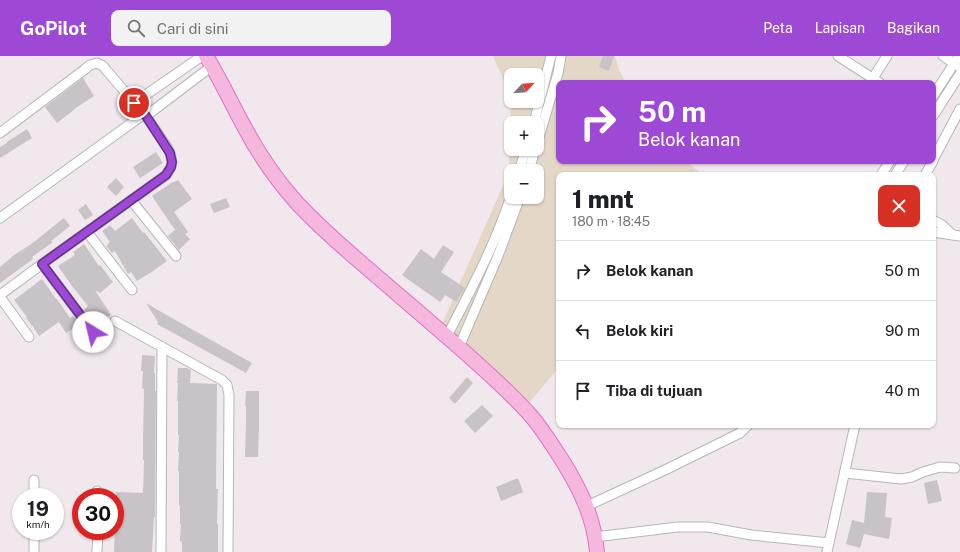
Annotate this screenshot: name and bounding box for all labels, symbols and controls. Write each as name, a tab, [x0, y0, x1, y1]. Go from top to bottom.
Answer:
search box	[111, 10, 391, 46]
text: GoPilot	[20, 17, 87, 39]
icon: search	[125, 17, 147, 39]
text: Cari di sini	[157, 20, 229, 37]
text: Peta	[763, 20, 793, 36]
text: Lapisan	[815, 20, 865, 36]
text: Bagikan	[887, 20, 940, 36]
north arrow	[504, 68, 544, 108]
map controls	[504, 68, 544, 204]
pin	[117, 86, 151, 120]
icon: arrive	[123, 92, 145, 114]
text: 50 m	[638, 95, 706, 128]
icon: right	[572, 96, 624, 148]
button: +	[504, 116, 544, 156]
text: Belok kanan	[638, 129, 741, 150]
button: −	[504, 164, 544, 204]
text: 1 mnt	[572, 185, 634, 213]
button: close	[878, 185, 920, 227]
text: 180 m · 18:45	[572, 214, 650, 229]
icon: right	[572, 260, 594, 282]
text: Belok kanan	[606, 262, 693, 279]
text: 50 m	[885, 262, 920, 279]
position arrow	[72, 311, 114, 353]
icon: left	[572, 320, 594, 342]
text: Belok kiri	[606, 322, 673, 339]
text: 90 m	[885, 322, 920, 339]
icon: arrive	[572, 380, 594, 402]
text: Tiba di tujuan	[606, 382, 702, 399]
text: 40 m	[885, 382, 920, 399]
speed limit sign: 30	[72, 488, 124, 540]
text: 19	[27, 497, 49, 521]
text: km/h	[26, 518, 50, 530]

